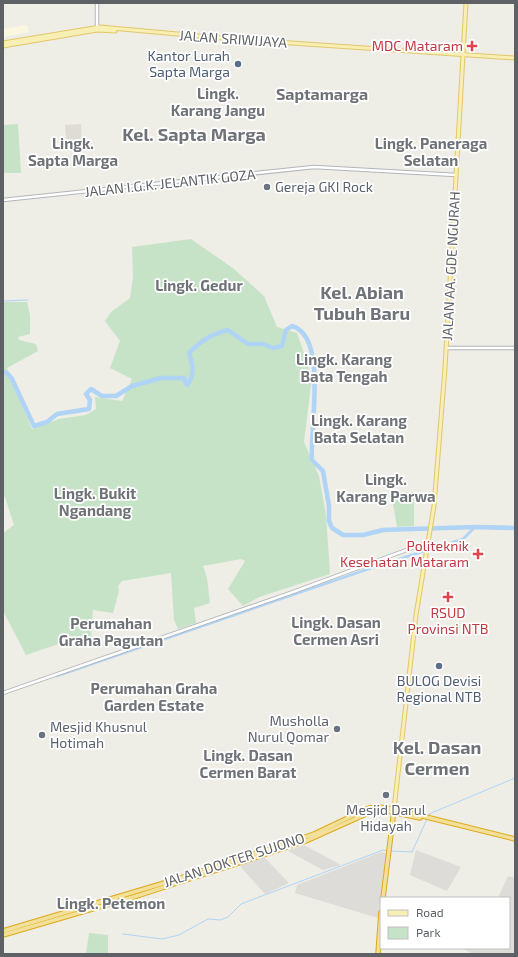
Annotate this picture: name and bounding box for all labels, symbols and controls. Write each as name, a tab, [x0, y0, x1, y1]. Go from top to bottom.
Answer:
street label: JALAN SRIWIJAYA	[179, 26, 288, 51]
place label: MDC Mataram	[372, 37, 463, 54]
marker: MDC Mataram	[466, 40, 478, 52]
place label: Kantor Lurah Sapta Marga	[148, 47, 230, 80]
marker: Kantor Lurah Sapta Marga	[233, 59, 243, 69]
district label: Lingk. Karang Jangu	[171, 84, 265, 119]
district label: Saptamarga	[276, 84, 368, 103]
district label: Kel. Sapta Marga	[122, 123, 266, 145]
district label: Lingk. Sapta Marga	[28, 134, 118, 169]
district label: Lingk. Paneraga Selatan	[375, 134, 487, 169]
street label: JALAN I.G.K. JELANTIK GOZA	[84, 165, 256, 200]
place label: Gereja GKI Rock	[275, 178, 373, 195]
marker: Gereja GKI Rock	[262, 182, 272, 192]
street label: JALAN AA. GDE NGURAH	[438, 191, 463, 341]
district label: Lingk. Gedur	[155, 276, 243, 294]
district label: Kel. Abian Tubuh Baru	[314, 281, 410, 324]
district label: Lingk. Karang Bata Tengah	[296, 350, 392, 385]
district label: Lingk. Karang Bata Selatan	[311, 411, 407, 446]
district label: Lingk. Karang Parwa	[336, 470, 436, 505]
district label: Lingk. Bukit Ngandang	[54, 484, 136, 519]
place label: Politeknik Kesehatan Mataram	[340, 537, 469, 570]
marker: Politeknik Kesehatan Mataram	[472, 548, 484, 560]
marker: RSUD Provinsi NTB	[442, 591, 454, 603]
place label: RSUD Provinsi NTB	[408, 604, 488, 637]
district label: Lingk. Dasan Cermen Asri	[291, 613, 381, 648]
district label: Perumahan Graha Pagutan	[59, 614, 163, 649]
marker: BULOG Devisi Regional NTB	[434, 661, 444, 671]
place label: BULOG Devisi Regional NTB	[397, 672, 481, 705]
district label: Perumahan Graha Garden Estate	[91, 679, 217, 714]
place label: Musholla Nurul Qomar	[248, 712, 329, 745]
place label: Mesjid Khusnul Hotimah	[50, 718, 148, 751]
marker: Musholla Nurul Qomar	[332, 724, 342, 734]
marker: Mesjid Khusnul Hotimah	[37, 730, 47, 740]
district label: Kel. Dasan Cermen	[393, 736, 481, 779]
district label: Lingk. Dasan Cermen Barat	[200, 746, 296, 781]
marker: Mesjid Darul Hidayah	[381, 790, 391, 800]
place label: Mesjid Darul Hidayah	[346, 801, 427, 834]
street label: JALAN DOKTER SUJONO	[161, 829, 307, 890]
district label: Lingk. Petemon	[57, 894, 165, 912]
legend	[380, 897, 510, 949]
text: Road	[416, 905, 444, 919]
text: Park	[416, 925, 441, 939]

